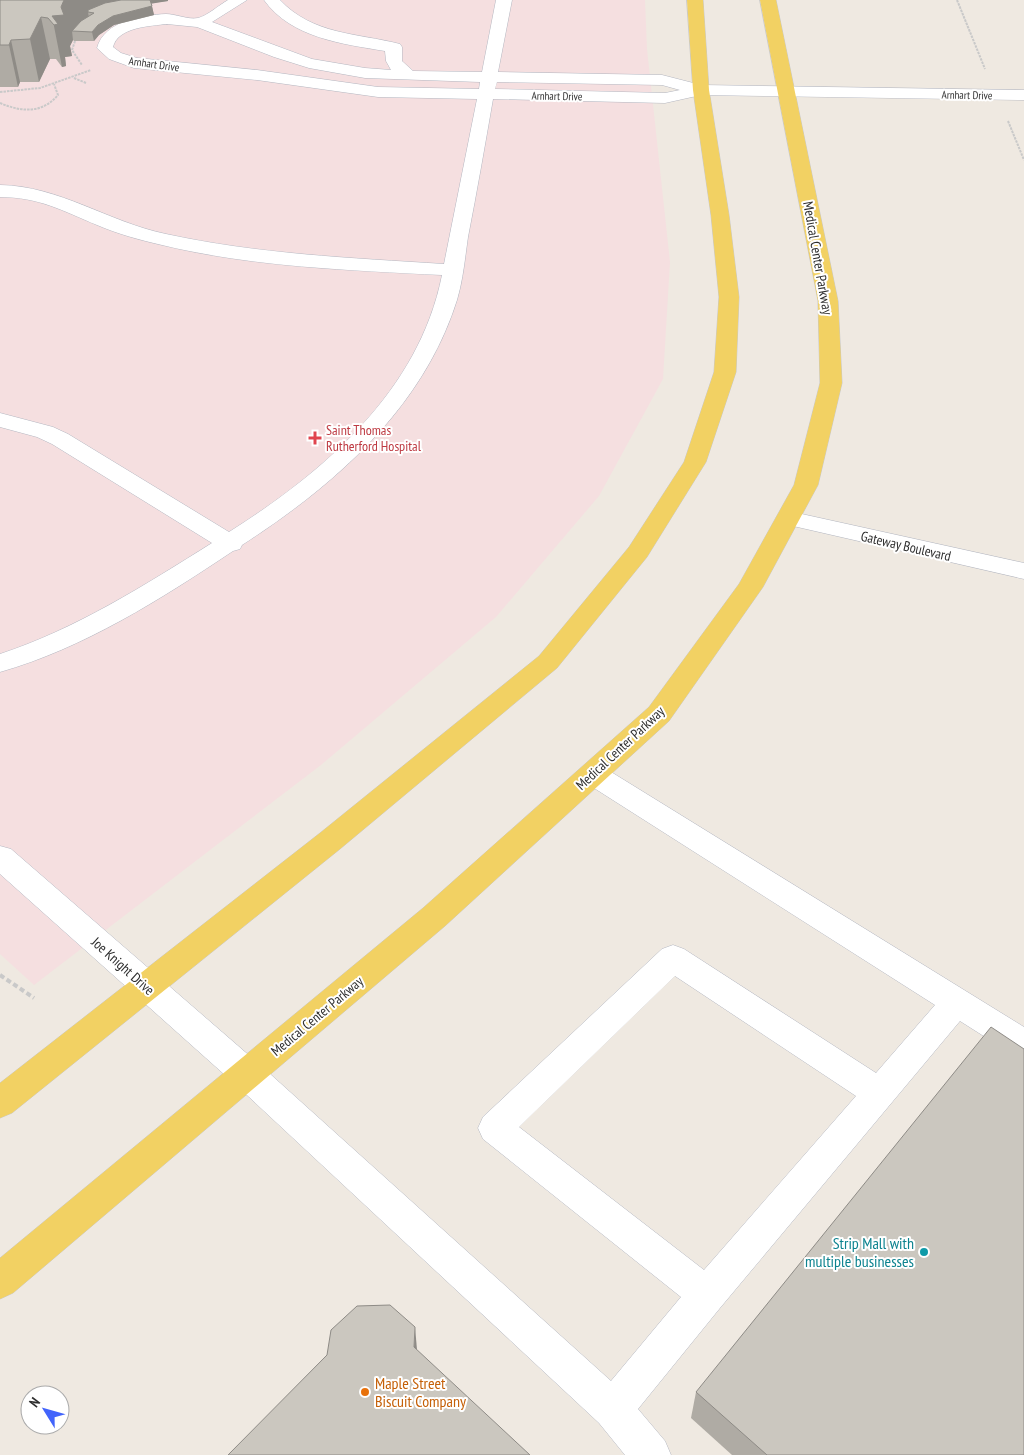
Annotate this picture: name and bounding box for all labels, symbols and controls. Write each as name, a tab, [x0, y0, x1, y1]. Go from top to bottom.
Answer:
street label: Arnhart Drive	[128, 54, 181, 75]
street label: Arnhart Drive	[941, 88, 993, 102]
street label: Arnhart Drive	[531, 89, 583, 103]
street label: Medical Center Parkway	[799, 200, 837, 317]
place label: Saint Thomas Rutherford Hospital	[326, 421, 422, 455]
marker: Saint Thomas Rutherford Hospital	[308, 431, 322, 445]
street label: Gateway Boulevard	[859, 527, 953, 565]
street label: Medical Center Parkway	[572, 702, 669, 794]
street label: Joe Knight Drive	[87, 932, 158, 999]
street label: Medical Center Parkway	[267, 972, 367, 1060]
place label: Strip Mall with multiple businesses	[805, 1233, 914, 1271]
marker: Strip Mall with multiple businesses	[918, 1246, 930, 1258]
place label: Maple Street Biscuit Company	[375, 1373, 466, 1411]
north arrow	[20, 1385, 70, 1435]
marker: Maple Street Biscuit Company	[359, 1386, 371, 1398]
text: N	[25, 1394, 44, 1411]

